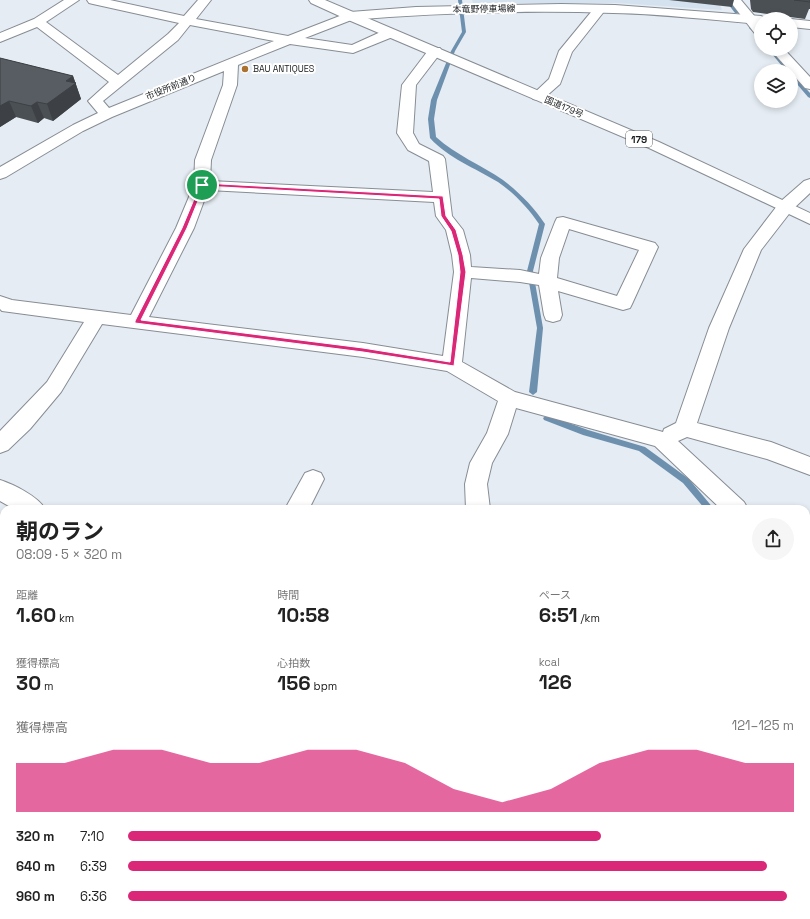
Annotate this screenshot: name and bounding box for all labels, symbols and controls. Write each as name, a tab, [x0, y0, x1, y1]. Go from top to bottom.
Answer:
street label: 本竜野停車場線	[452, 2, 517, 16]
map controls	[754, 12, 798, 108]
button: locate	[754, 12, 798, 56]
place label: BAU ANTIQUES	[253, 63, 315, 75]
marker: BAU ANTIQUES	[240, 64, 250, 74]
button: layers	[754, 64, 798, 108]
street label: 市役所前通り	[144, 71, 198, 103]
street label: 国道179号	[543, 93, 585, 121]
road number: 179	[626, 131, 652, 147]
pin	[185, 168, 219, 202]
icon: arrive	[191, 174, 213, 196]
text: 朝のラン	[16, 517, 104, 545]
button: share	[752, 518, 794, 560]
text: 08:09 · 5 × 320 m	[16, 546, 122, 563]
text: 距離	[16, 588, 38, 602]
text: 時間	[277, 588, 299, 602]
text: ペース	[539, 588, 571, 602]
text: 1.60	[16, 602, 56, 628]
text: 10:58	[277, 602, 329, 628]
text: 6:51	[539, 602, 578, 628]
text: km	[56, 611, 74, 625]
text: /km	[578, 611, 600, 625]
text: kcal	[539, 655, 560, 669]
text: 獲得標高	[16, 656, 60, 670]
text: 心拍数	[277, 656, 310, 670]
text: 126	[539, 669, 572, 695]
text: 30	[16, 670, 41, 696]
text: 156	[277, 670, 311, 696]
text: m	[41, 679, 53, 693]
text: bpm	[311, 679, 337, 693]
text: 121–125 m	[732, 717, 794, 734]
text: 獲得標高	[16, 719, 68, 736]
text: 320 m	[16, 828, 54, 845]
text: 7:10	[80, 828, 104, 845]
text: 640 m	[16, 858, 55, 875]
text: 6:39	[80, 858, 107, 875]
text: 960 m	[16, 888, 55, 905]
text: 6:36	[80, 888, 107, 905]

